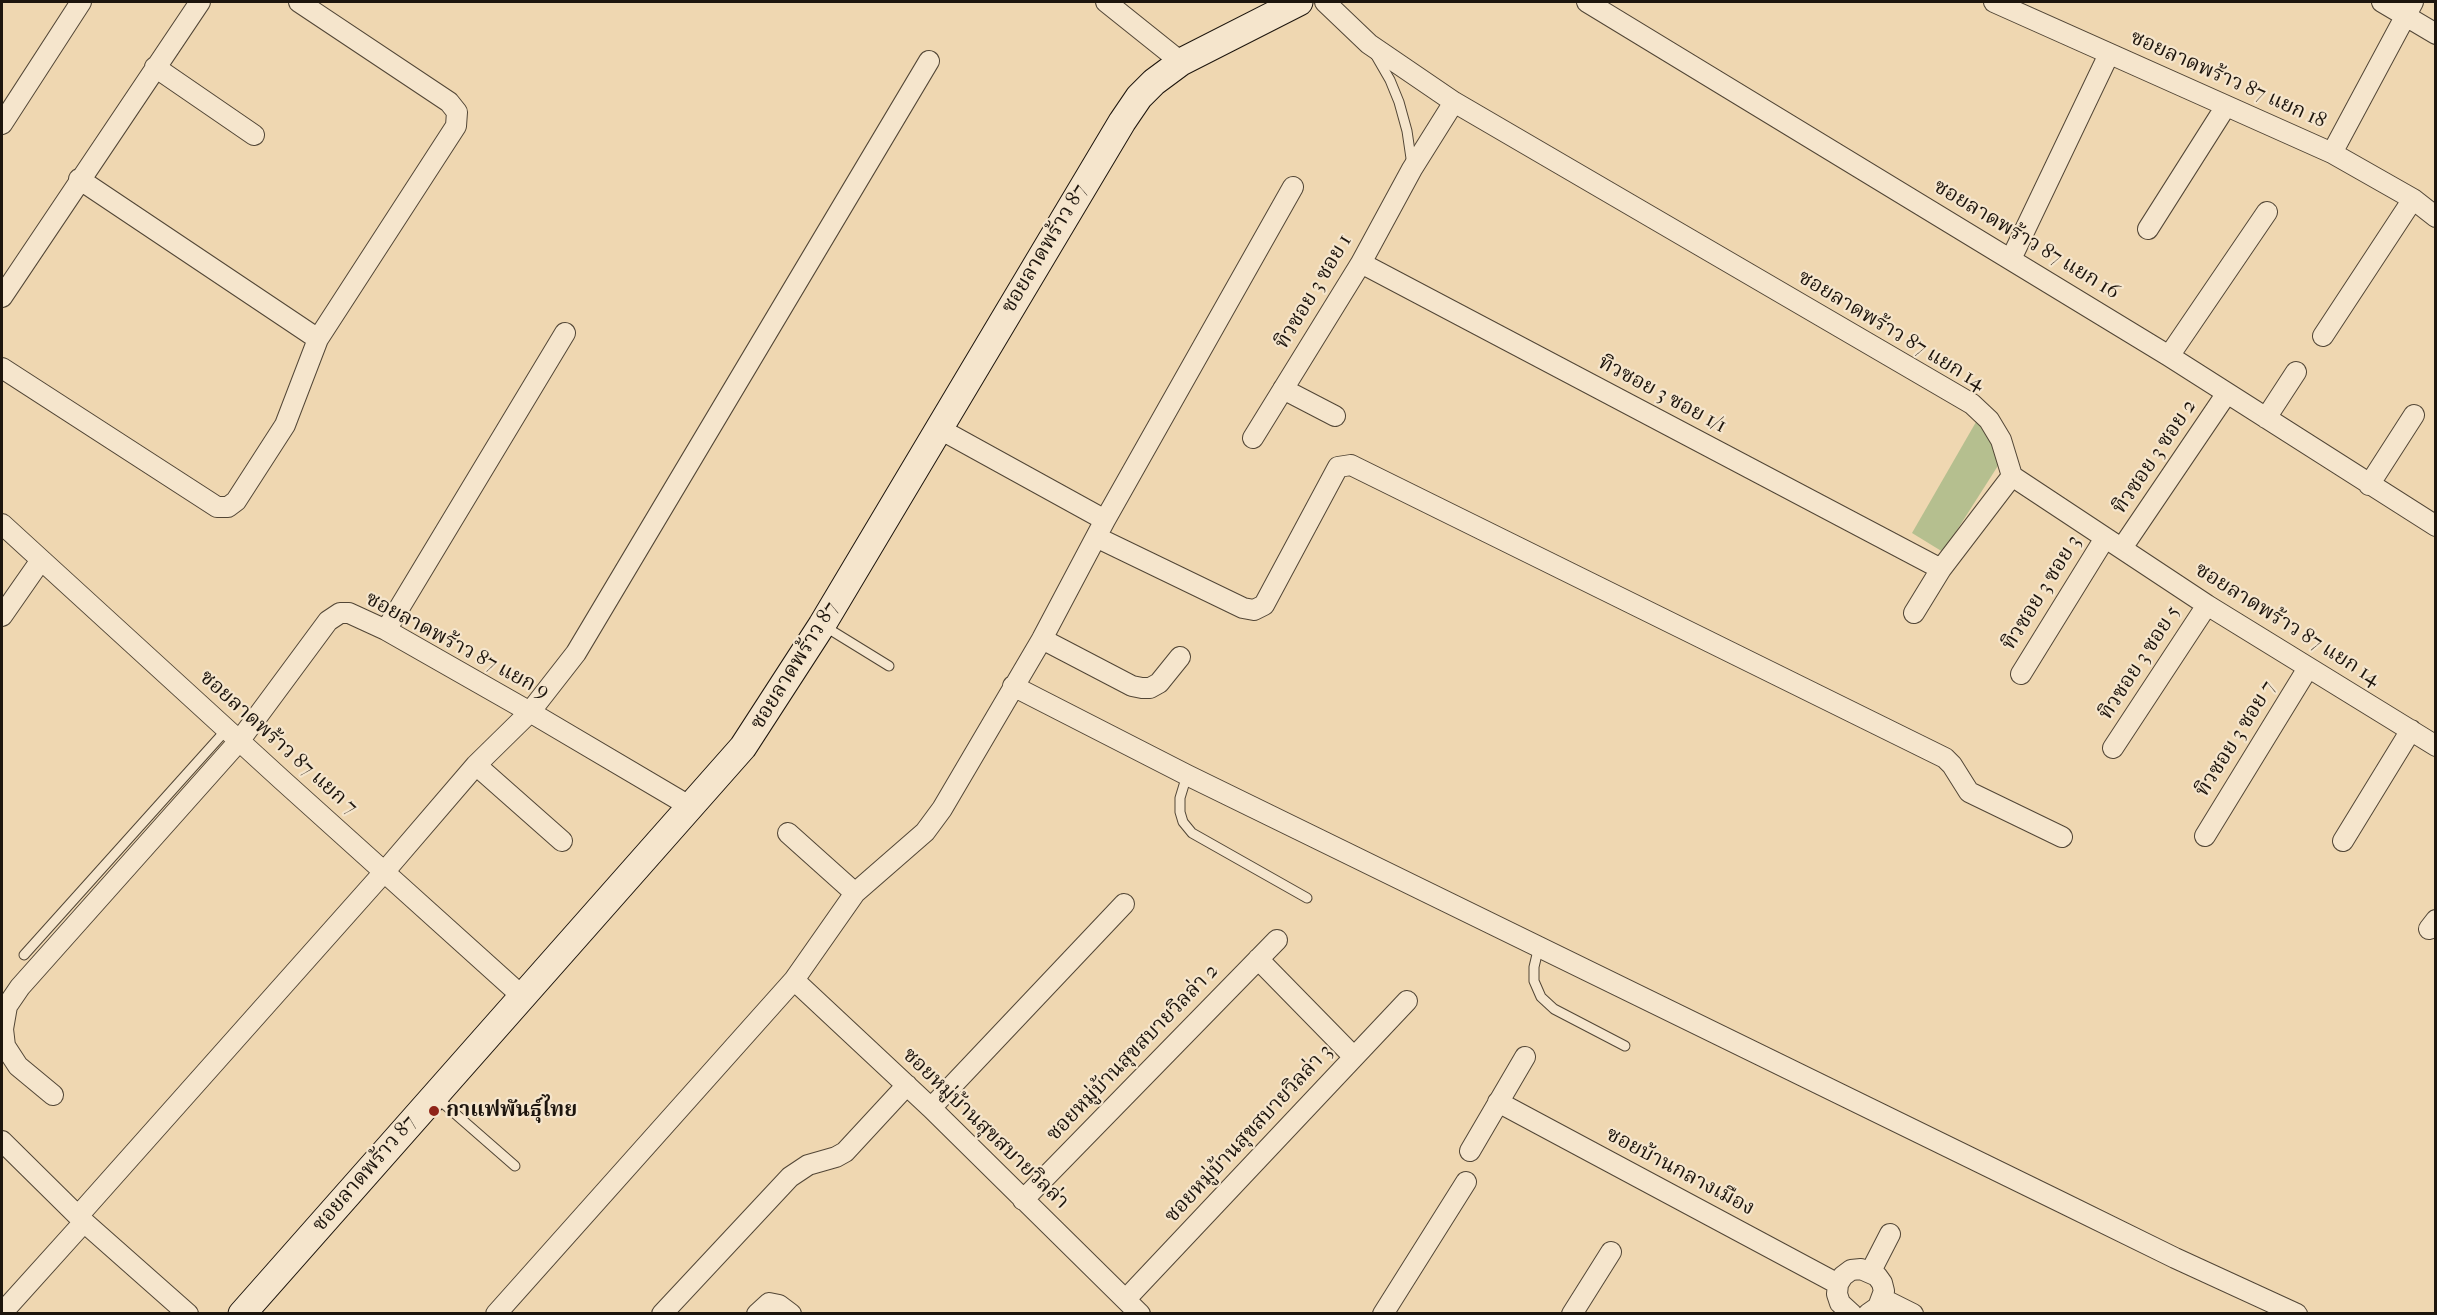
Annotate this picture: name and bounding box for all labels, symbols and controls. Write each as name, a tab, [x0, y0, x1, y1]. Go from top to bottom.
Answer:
street label: ซอยลาดพร้าว 87 แยก 18	[2126, 25, 2330, 135]
street label: ซอยลาดพร้าว 87 แยก 16	[1928, 174, 2124, 306]
street label: ซอยลาดพร้าว 87	[997, 180, 1093, 318]
street label: ทิวซอย 3 ซอย 1	[1270, 230, 1358, 354]
street label: ซอยลาดพร้าว 87 แยก 14	[1793, 265, 1989, 397]
street label: ทิวซอย 3 ซอย 1/1	[1593, 351, 1731, 439]
street label: ทิวซอย 3 ซอย 2	[2108, 395, 2202, 519]
street label: ทิวซอย 3 ซอย 3	[1997, 531, 2087, 655]
street label: ซอยลาดพร้าว 87 แยก 14	[2190, 558, 2384, 692]
street label: ซอยลาดพร้าว 87 แยก 9	[361, 587, 553, 705]
street label: ซอยลาดพร้าว 87	[746, 597, 844, 735]
street label: ทิวซอย 3 ซอย 5	[2094, 601, 2186, 725]
street label: ซอยลาดพร้าว 87 แยก 7	[194, 665, 362, 821]
street label: ทิวซอย 3 ซอย 7	[2190, 676, 2282, 802]
street label: ซอยหมู่บ้านสุขสบายวิลล่า 2	[1042, 959, 1224, 1147]
street label: ซอยหมู่บ้านสุขสบายวิลล่า 3	[1160, 1040, 1338, 1228]
street label: ซอยหมู่บ้านสุขสบายวิลล่า	[897, 1043, 1073, 1215]
place label: กาแฟพันธ์ุไทย	[446, 1098, 577, 1124]
marker: กาแฟพันธ์ุไทย	[427, 1104, 441, 1118]
street label: ซอยลาดพร้าว 87	[308, 1111, 422, 1237]
street label: ซอยบ้านกลางเมือง	[1601, 1122, 1759, 1222]

